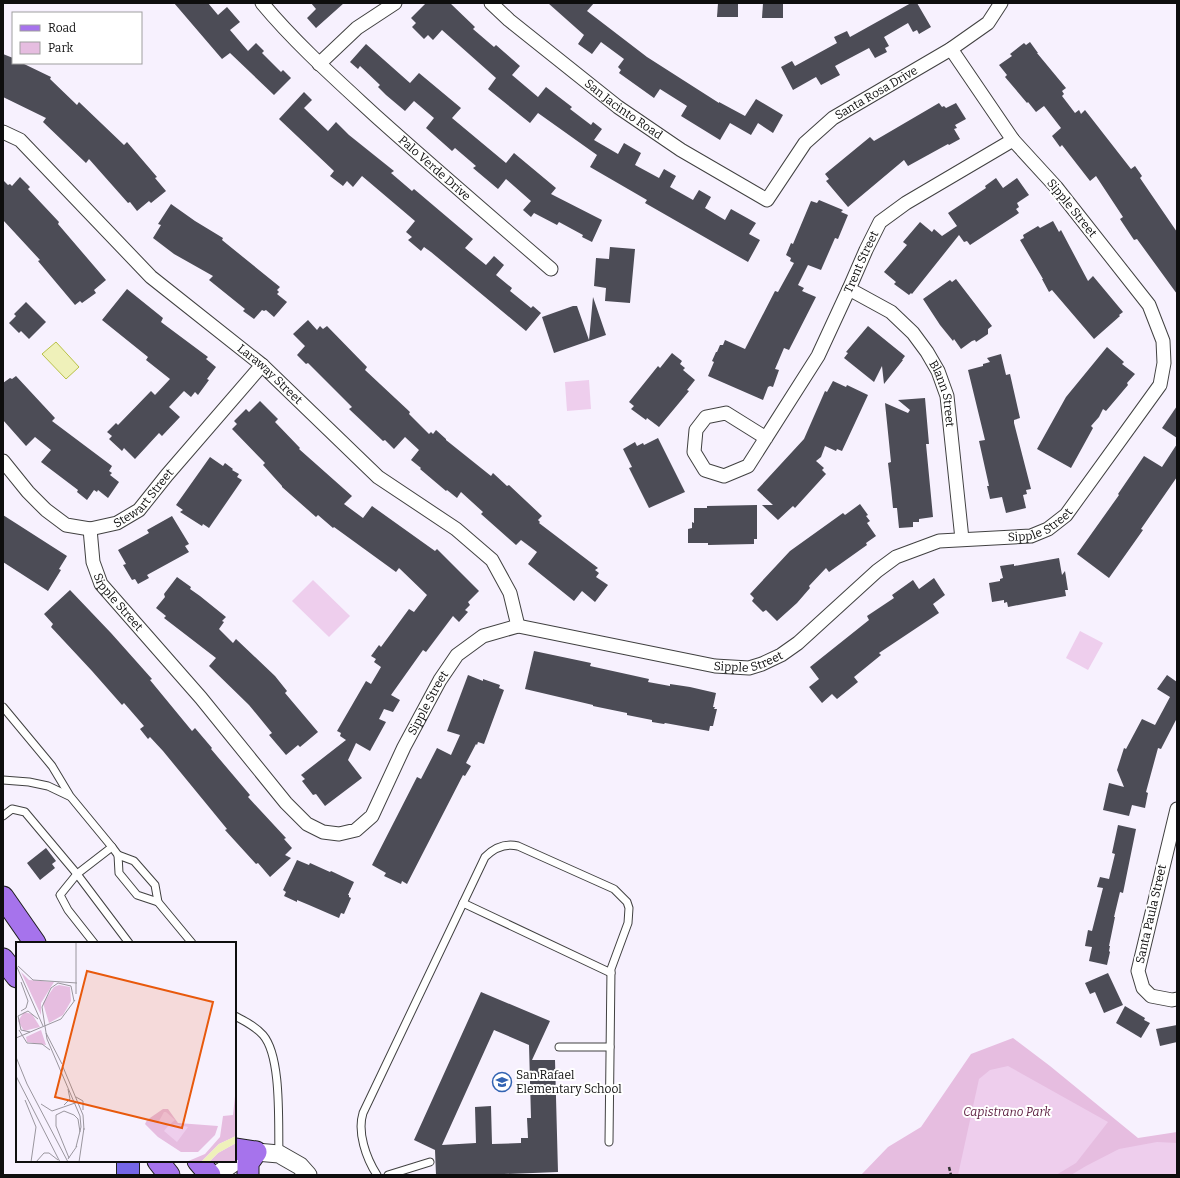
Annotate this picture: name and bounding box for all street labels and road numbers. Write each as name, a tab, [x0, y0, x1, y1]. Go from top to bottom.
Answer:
street label: Santa Rosa Drive	[832, 63, 920, 122]
street label: San Jacinto Road	[582, 76, 665, 142]
street label: Palo Verde Drive	[396, 133, 473, 203]
street label: Sipple Street	[1044, 176, 1100, 240]
street label: Trent Street	[841, 228, 882, 295]
street label: Laraway Street	[235, 341, 306, 408]
street label: Blann Street	[926, 358, 957, 428]
street label: Stewart Street	[111, 465, 177, 531]
street label: Sipple Street	[1007, 505, 1076, 544]
street label: Sipple Street	[91, 571, 146, 634]
street label: Sipple Street	[713, 648, 786, 675]
street label: Sipple Street	[405, 667, 452, 737]
street label: Santa Paula Street	[1133, 862, 1169, 965]

